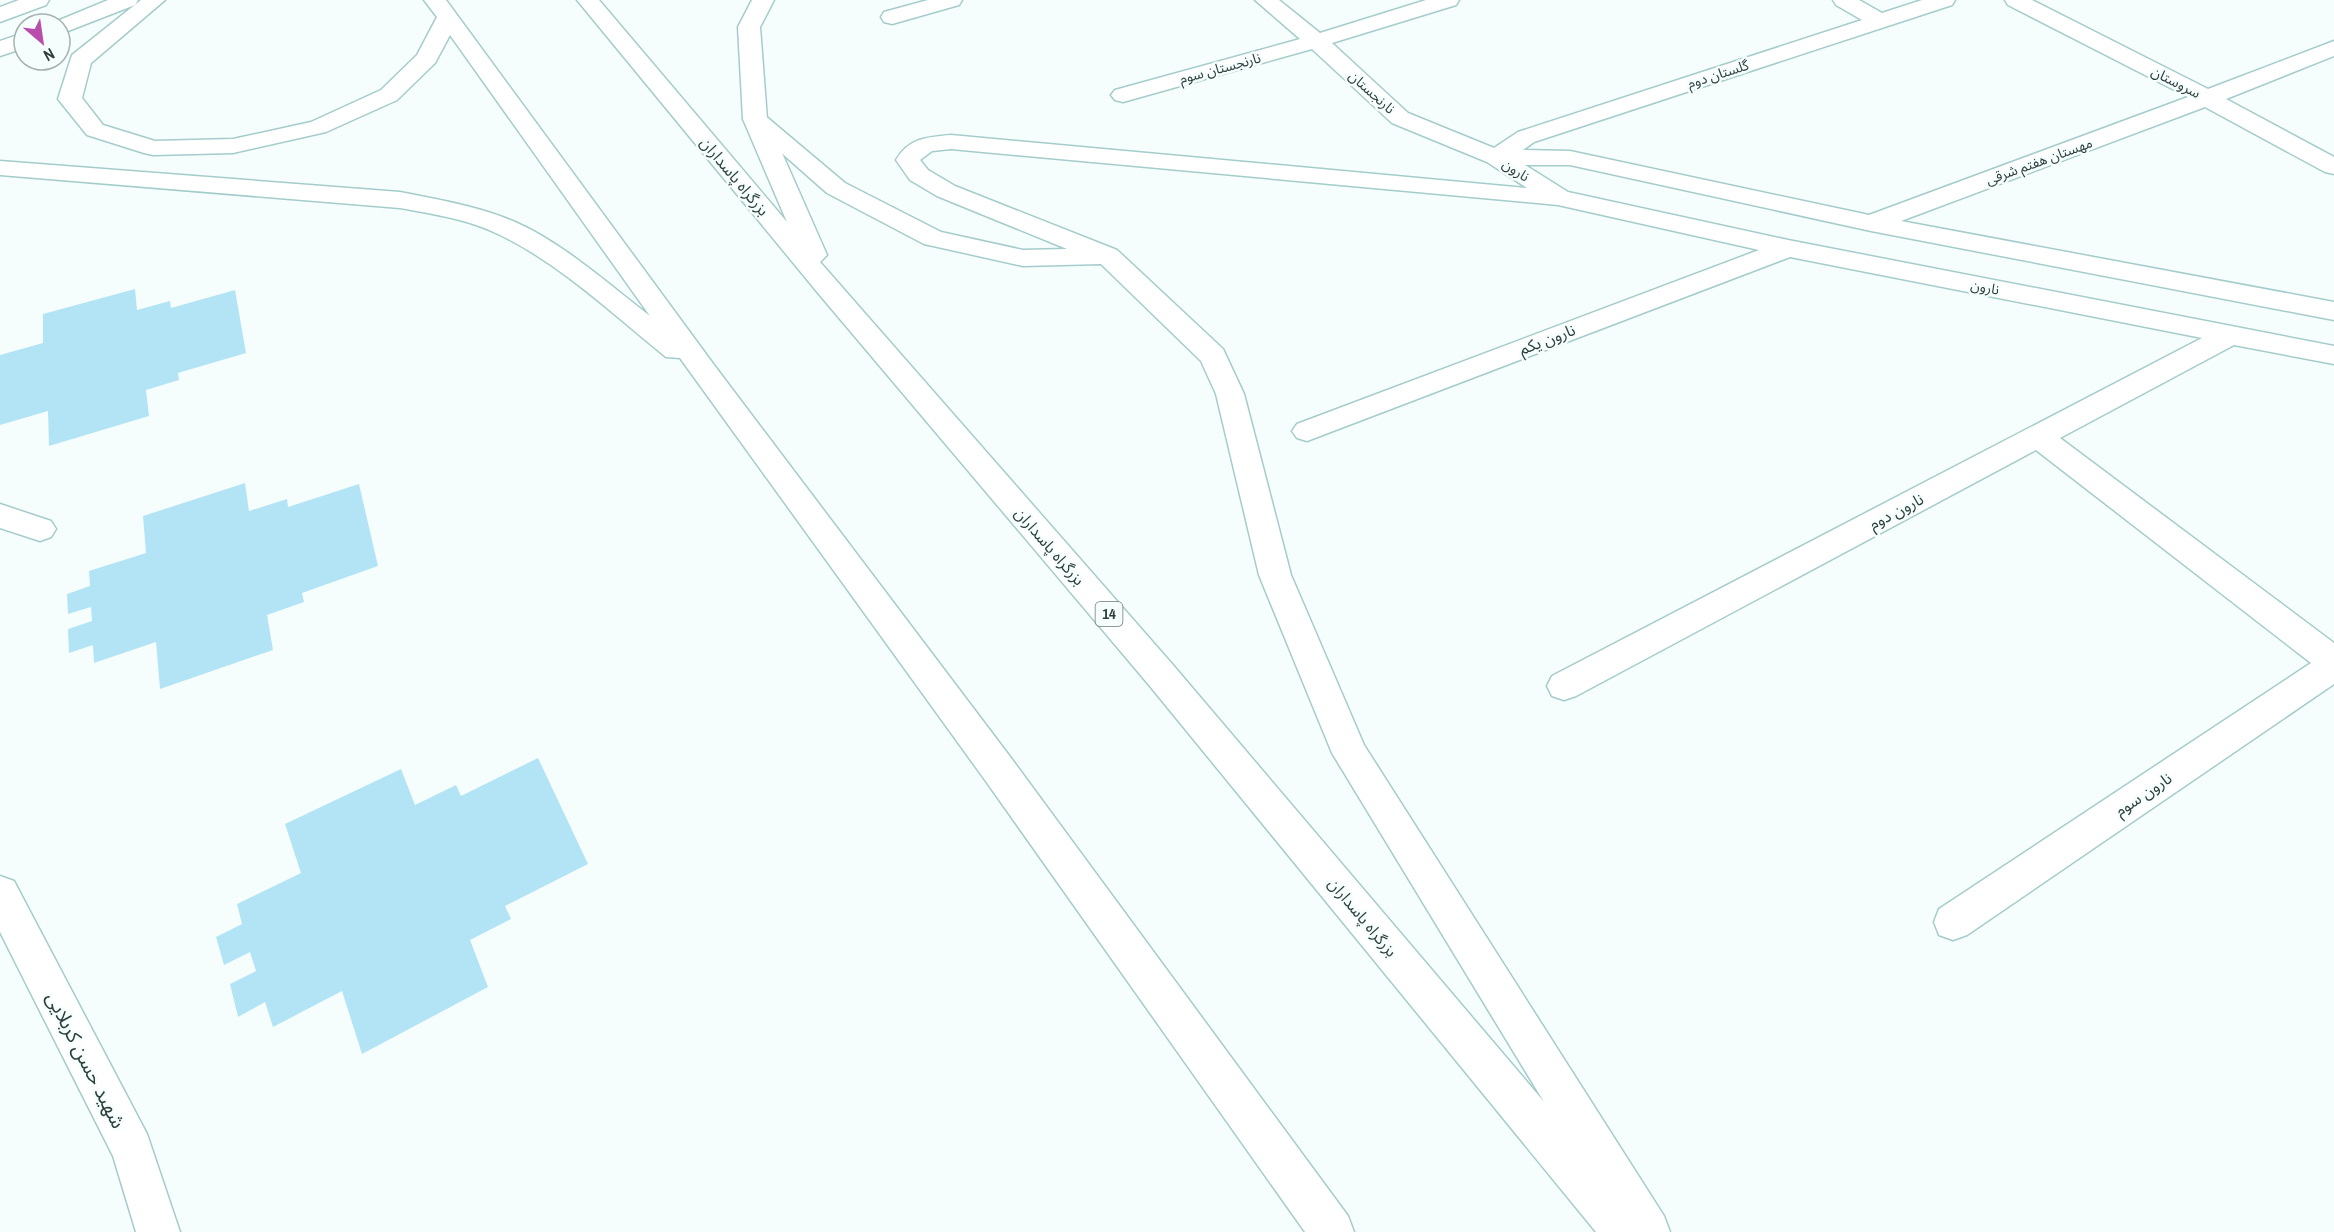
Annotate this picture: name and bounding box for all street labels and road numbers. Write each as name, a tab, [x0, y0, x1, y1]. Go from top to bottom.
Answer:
street label: نارنجستان سوم	[1177, 48, 1263, 89]
street label: گلستان دوم	[1685, 56, 1752, 94]
street label: سروستان	[2148, 62, 2204, 102]
street label: نارنجستان	[1345, 67, 1399, 118]
street label: بزرگراه پاسداران	[695, 132, 775, 220]
street label: مهستان هفتم شرقی	[1983, 133, 2096, 191]
street label: نارون	[1499, 155, 1533, 186]
street label: نارون	[1969, 275, 2001, 299]
street label: نارون یکم	[1516, 318, 1579, 362]
street label: نارون دوم	[1865, 487, 1928, 536]
street label: بزرگراه پاسداران	[1010, 502, 1090, 590]
road number: 14	[1096, 602, 1122, 626]
street label: نارون سوم	[2110, 767, 2177, 823]
street label: بزرگراه پاسداران	[1323, 873, 1403, 961]
street label: شهید حسن کربلایی	[40, 987, 133, 1133]

